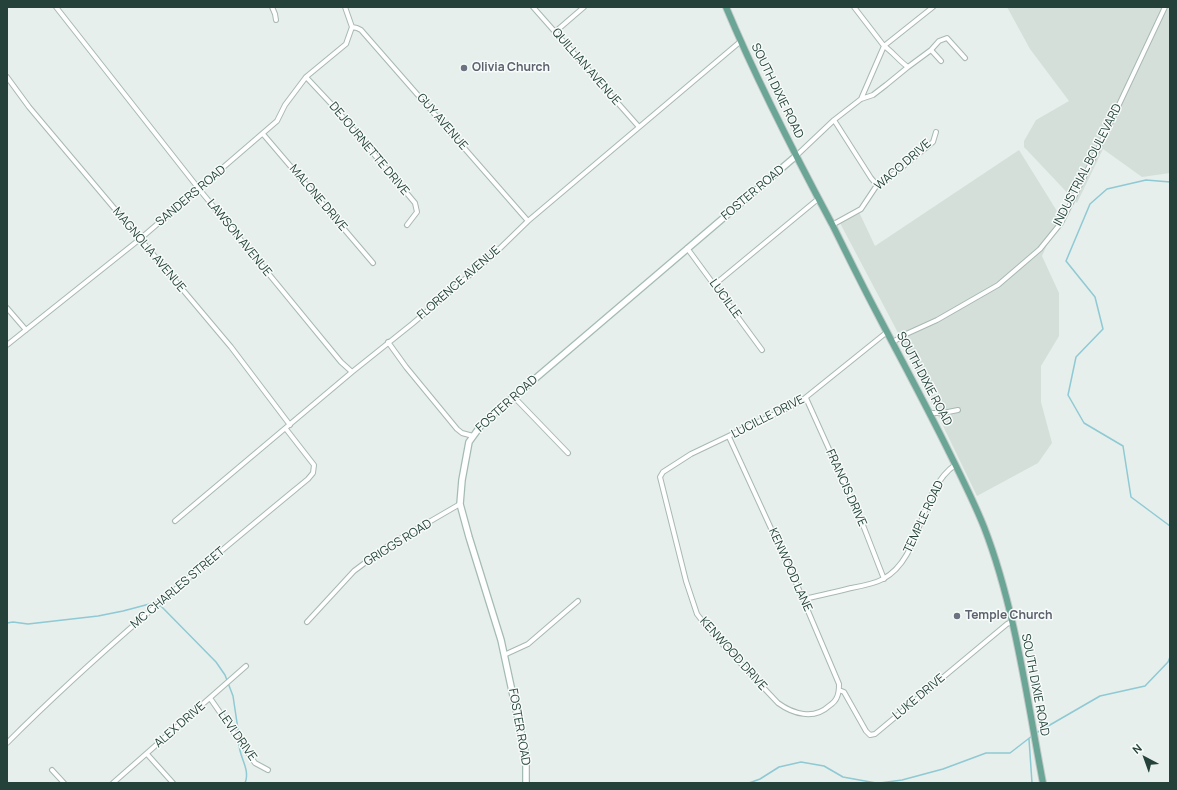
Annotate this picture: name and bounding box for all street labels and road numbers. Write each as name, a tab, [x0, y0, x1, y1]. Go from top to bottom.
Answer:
street label: QUILLIAN AVENUE	[549, 25, 623, 109]
street label: SOUTH DIXIE ROAD	[748, 41, 806, 141]
street label: GUY AVENUE	[414, 91, 470, 153]
street label: DEJOURNETTE DRIVE	[326, 100, 412, 198]
street label: INDUSTRIAL BOULEVARD	[1051, 101, 1125, 229]
street label: WACO DRIVE	[872, 137, 934, 193]
street label: SANDERS ROAD	[153, 162, 229, 230]
street label: MALONE DRIVE	[286, 162, 350, 234]
street label: FOSTER ROAD	[719, 162, 787, 224]
street label: LAWSON AVENUE	[204, 197, 274, 279]
street label: MAGNOLIA AVENUE	[109, 205, 189, 295]
street label: FLORENCE AVENUE	[415, 243, 503, 323]
street label: LUCILLE	[706, 277, 744, 321]
street label: SOUTH DIXIE ROAD	[893, 330, 955, 428]
street label: FOSTER ROAD	[473, 373, 541, 435]
street label: LUCILLE DRIVE	[729, 392, 807, 442]
street label: FRANCIS DRIVE	[823, 447, 869, 529]
street label: TEMPLE ROAD	[901, 478, 947, 556]
street label: GRIGGS ROAD	[361, 516, 435, 570]
street label: KENWOOD LANE	[765, 526, 815, 614]
street label: MC CHARLES STREET	[128, 544, 228, 632]
street label: KENWOOD DRIVE	[696, 614, 770, 694]
street label: SOUTH DIXIE ROAD	[1018, 633, 1052, 737]
street label: LUKE DRIVE	[890, 671, 948, 723]
street label: FOSTER ROAD	[505, 687, 533, 767]
street label: ALEX DRIVE	[152, 699, 208, 751]
street label: LEVI DRIVE	[214, 708, 260, 764]

